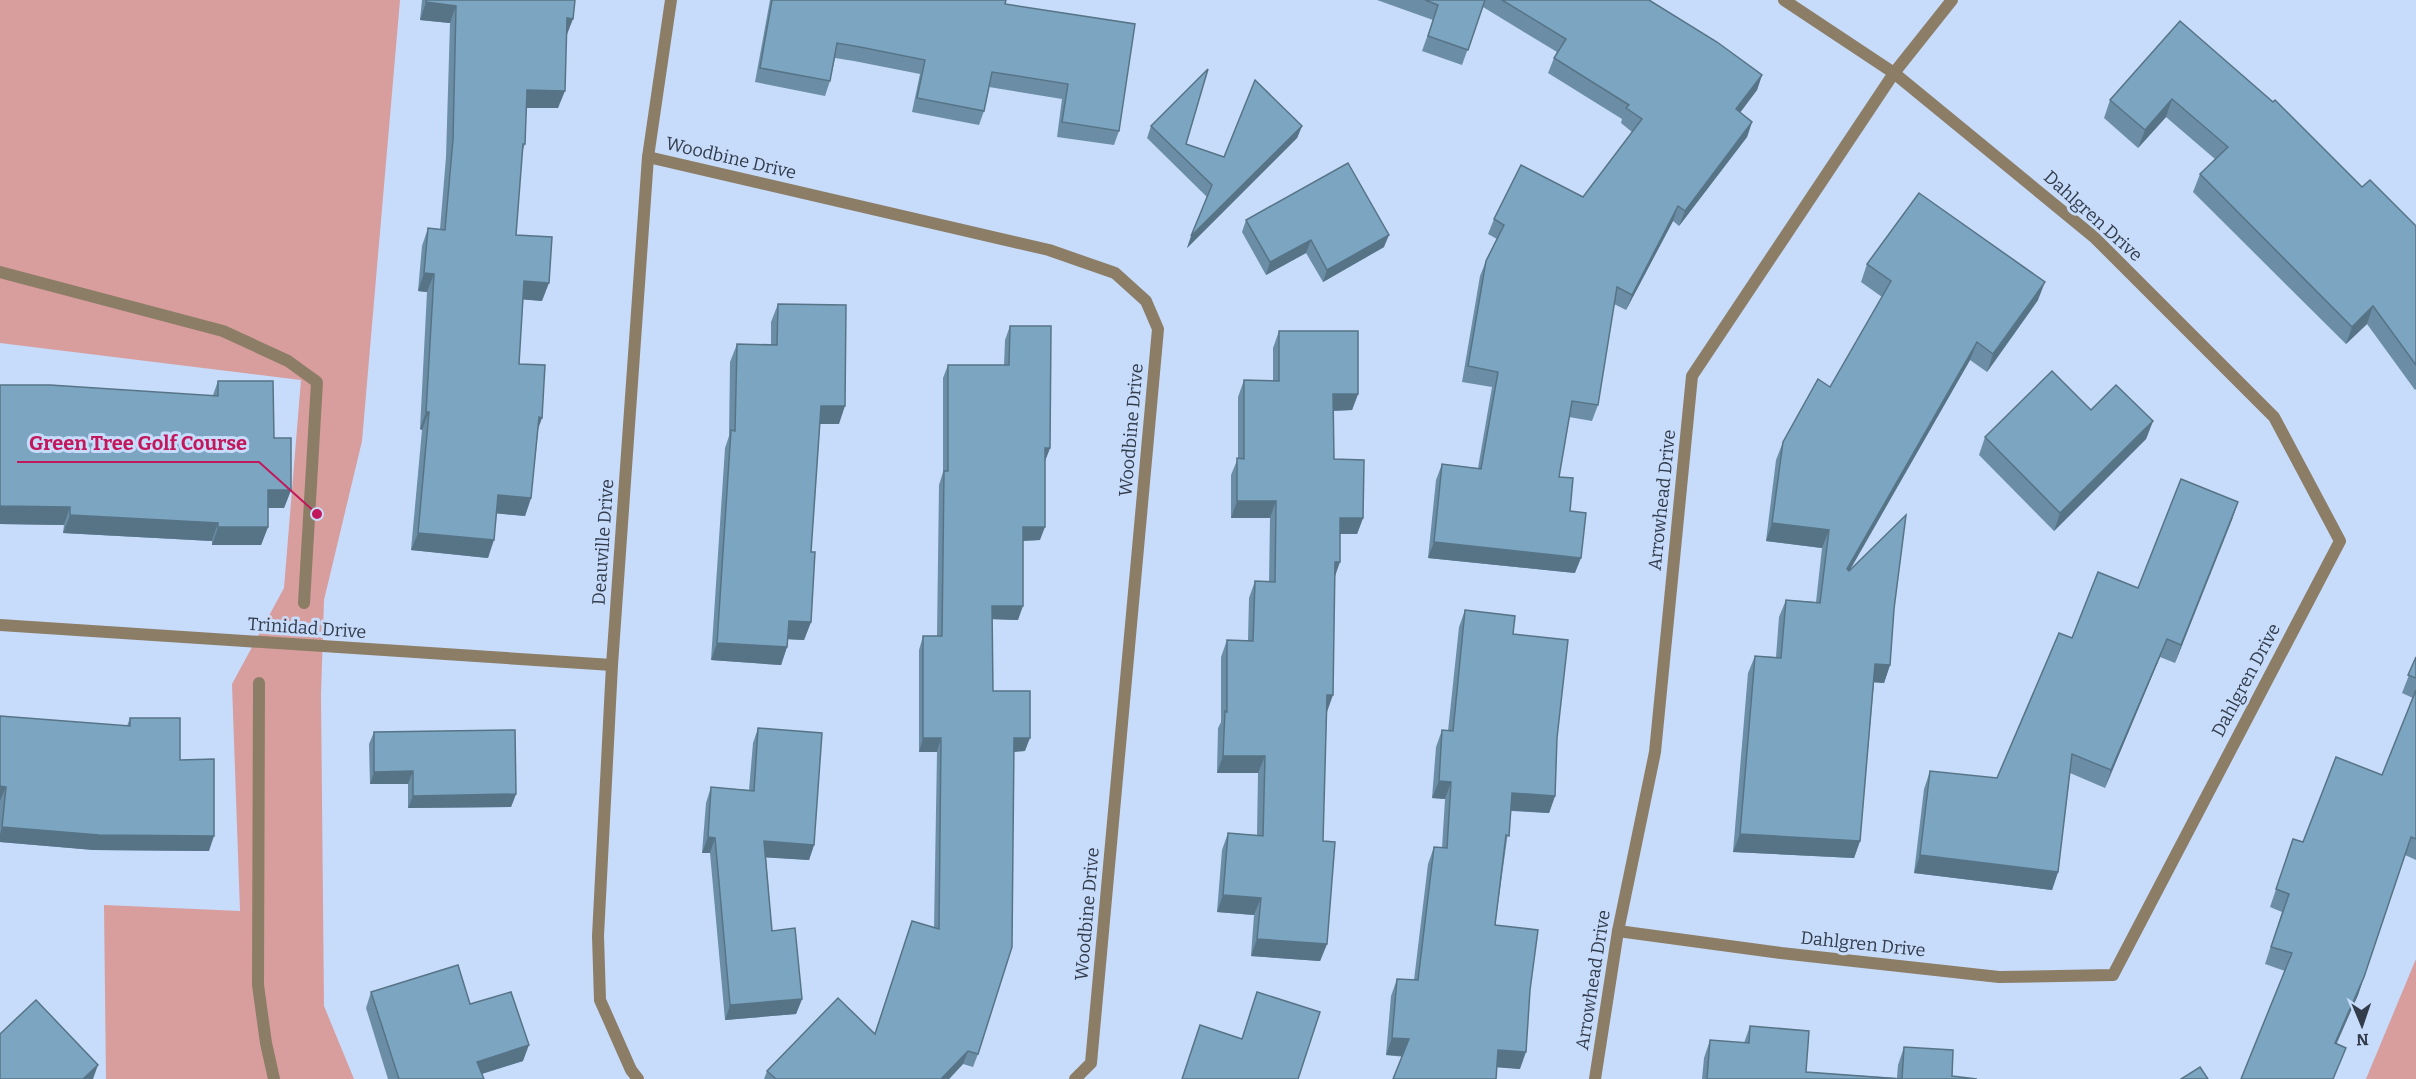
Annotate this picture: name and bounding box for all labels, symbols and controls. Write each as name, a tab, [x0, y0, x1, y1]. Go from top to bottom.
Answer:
street label: Woodbine Drive	[663, 132, 799, 184]
street label: Dahlgren Drive	[2039, 166, 2147, 266]
street label: Woodbine Drive	[1114, 363, 1148, 497]
callout: Green Tree Golf Course	[17, 424, 259, 462]
street label: Arrowhead Drive	[1644, 429, 1680, 571]
text: Green Tree Golf Course	[29, 431, 247, 455]
street label: Deauville Drive	[588, 478, 618, 606]
street label: Trinidad Drive	[247, 613, 367, 643]
street label: Dahlgren Drive	[2207, 620, 2285, 740]
street label: Woodbine Drive	[1070, 847, 1104, 981]
street label: Arrowhead Drive	[1571, 908, 1615, 1052]
street label: Dahlgren Drive	[1800, 927, 1926, 961]
north arrow	[2332, 995, 2392, 1055]
text: N	[2356, 1030, 2369, 1049]

